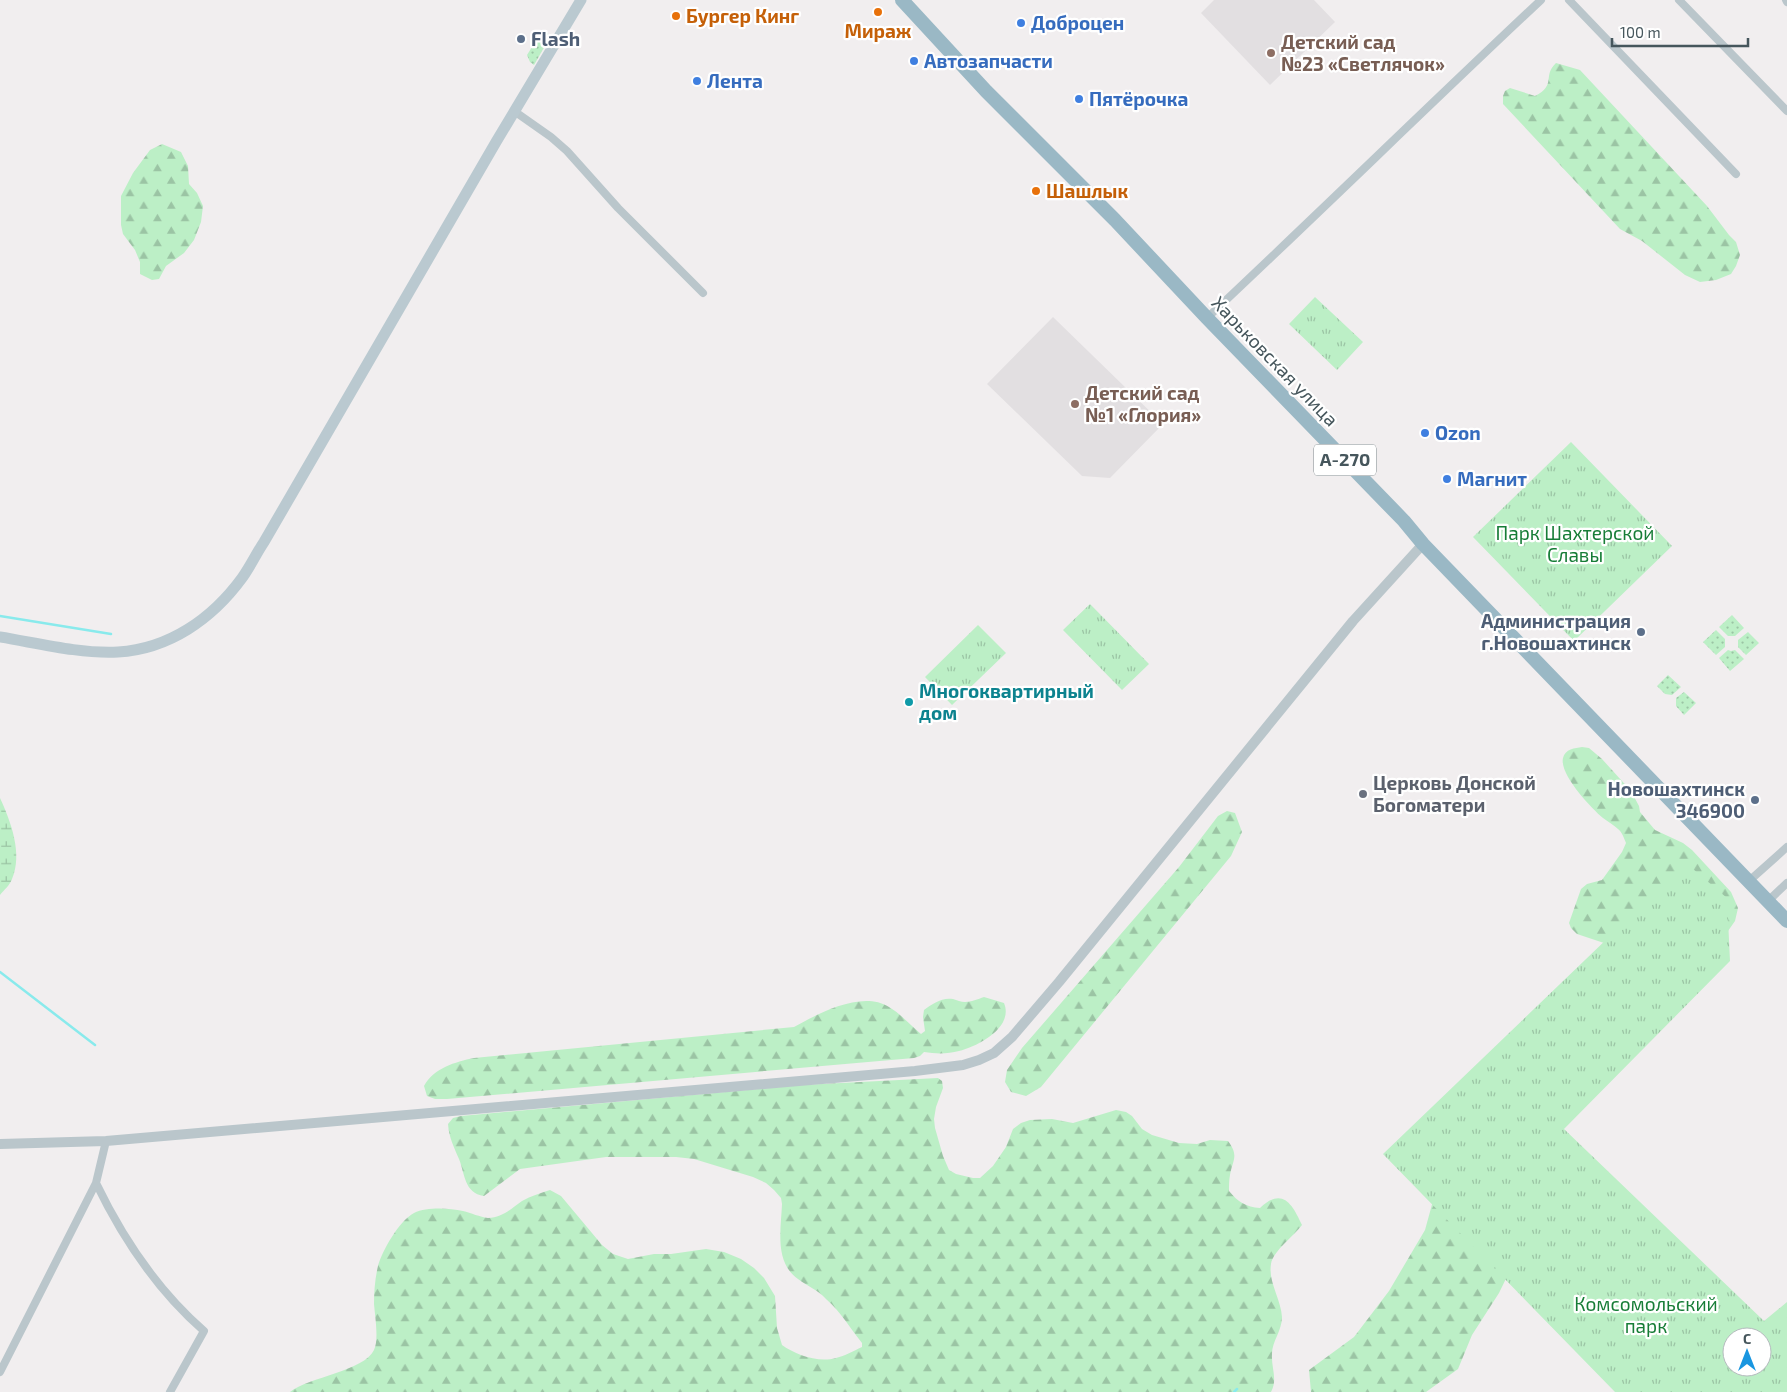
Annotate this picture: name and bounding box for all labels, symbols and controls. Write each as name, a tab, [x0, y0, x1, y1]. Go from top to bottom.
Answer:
place label: Бургер Кинг	[686, 4, 799, 27]
marker: Мираж	[872, 6, 884, 18]
marker: Бургер Кинг	[670, 10, 682, 22]
place label: Доброцен	[1031, 11, 1124, 34]
scale bar	[1612, 15, 1748, 47]
marker: Доброцен	[1015, 17, 1027, 29]
place label: Мираж	[844, 19, 912, 42]
text: 100 m	[1620, 23, 1661, 41]
place label: Flash	[531, 27, 580, 50]
place label: Детский сад №23 «Светлячок»	[1281, 30, 1445, 75]
marker: Flash	[515, 33, 527, 45]
marker: Детский сад №23 «Светлячок»	[1265, 47, 1277, 59]
place label: Автозапчасти	[924, 49, 1053, 72]
marker: Автозапчасти	[908, 55, 920, 67]
place label: Лента	[707, 69, 763, 92]
marker: Лента	[691, 75, 703, 87]
place label: Пятёрочка	[1089, 87, 1188, 110]
marker: Пятёрочка	[1073, 93, 1085, 105]
place label: Шашлык	[1046, 179, 1128, 202]
marker: Шашлык	[1030, 185, 1042, 197]
street label: Харьковская улица	[1207, 291, 1343, 431]
place label: Детский сад №1 «Глория»	[1085, 381, 1201, 426]
marker: Детский сад №1 «Глория»	[1069, 398, 1081, 410]
place label: Ozon	[1435, 421, 1481, 444]
marker: Ozon	[1419, 427, 1431, 439]
road number: А-270	[1314, 444, 1376, 476]
place label: Магнит	[1457, 467, 1527, 490]
marker: Магнит	[1441, 473, 1453, 485]
park label: Парк Шахтерской Славы	[1496, 521, 1654, 566]
place label: Администрация г.Новошахтинск	[1481, 609, 1631, 654]
marker: Администрация г.Новошахтинск	[1635, 626, 1647, 638]
place label: Многоквартирный дом	[919, 679, 1094, 724]
marker: Многоквартирный дом	[903, 696, 915, 708]
place label: Церковь Донской Богоматери	[1373, 771, 1536, 816]
place label: Новошахтинск 346900	[1608, 777, 1745, 822]
marker: Церковь Донской Богоматери	[1357, 788, 1369, 800]
marker: Новошахтинск 346900	[1749, 794, 1761, 806]
park label: Комсомольский парк	[1574, 1292, 1718, 1337]
north arrow	[1722, 1327, 1772, 1377]
text: С	[1743, 1330, 1751, 1347]

